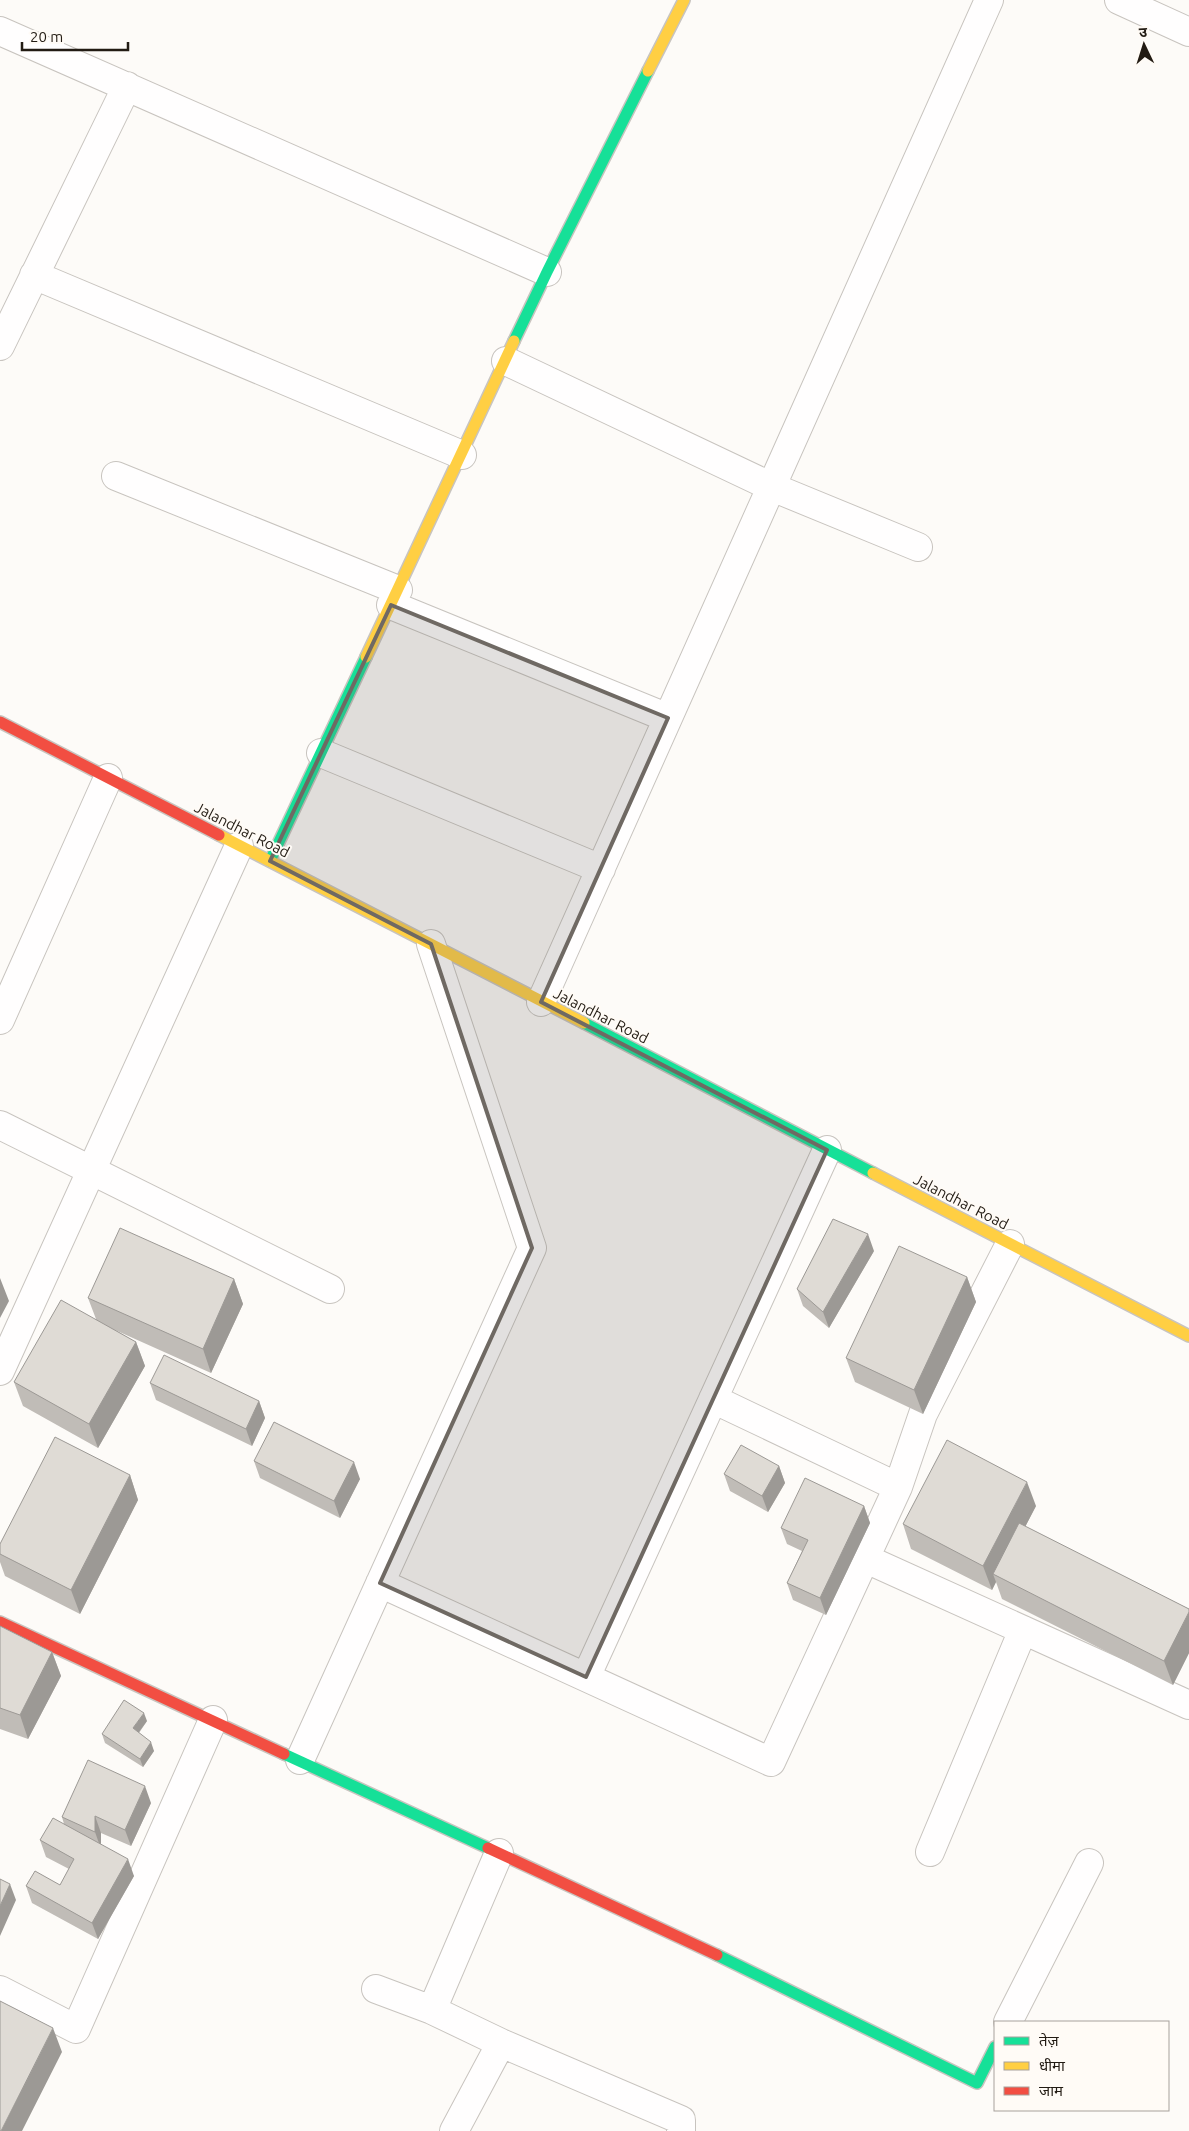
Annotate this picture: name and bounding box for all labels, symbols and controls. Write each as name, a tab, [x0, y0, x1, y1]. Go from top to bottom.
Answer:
scale bar	[22, 20, 129, 52]
north arrow	[1119, 20, 1169, 70]
text: उ	[1138, 24, 1149, 40]
text: 20 m	[30, 28, 63, 45]
street label: Jalandhar Road	[192, 798, 292, 861]
street label: Jalandhar Road	[551, 984, 651, 1047]
street label: Jalandhar Road	[911, 1170, 1011, 1233]
legend	[994, 2021, 1169, 2111]
text: तेज़	[1039, 2032, 1060, 2049]
text: धीमा	[1039, 2057, 1066, 2074]
text: जाम	[1039, 2082, 1064, 2099]

